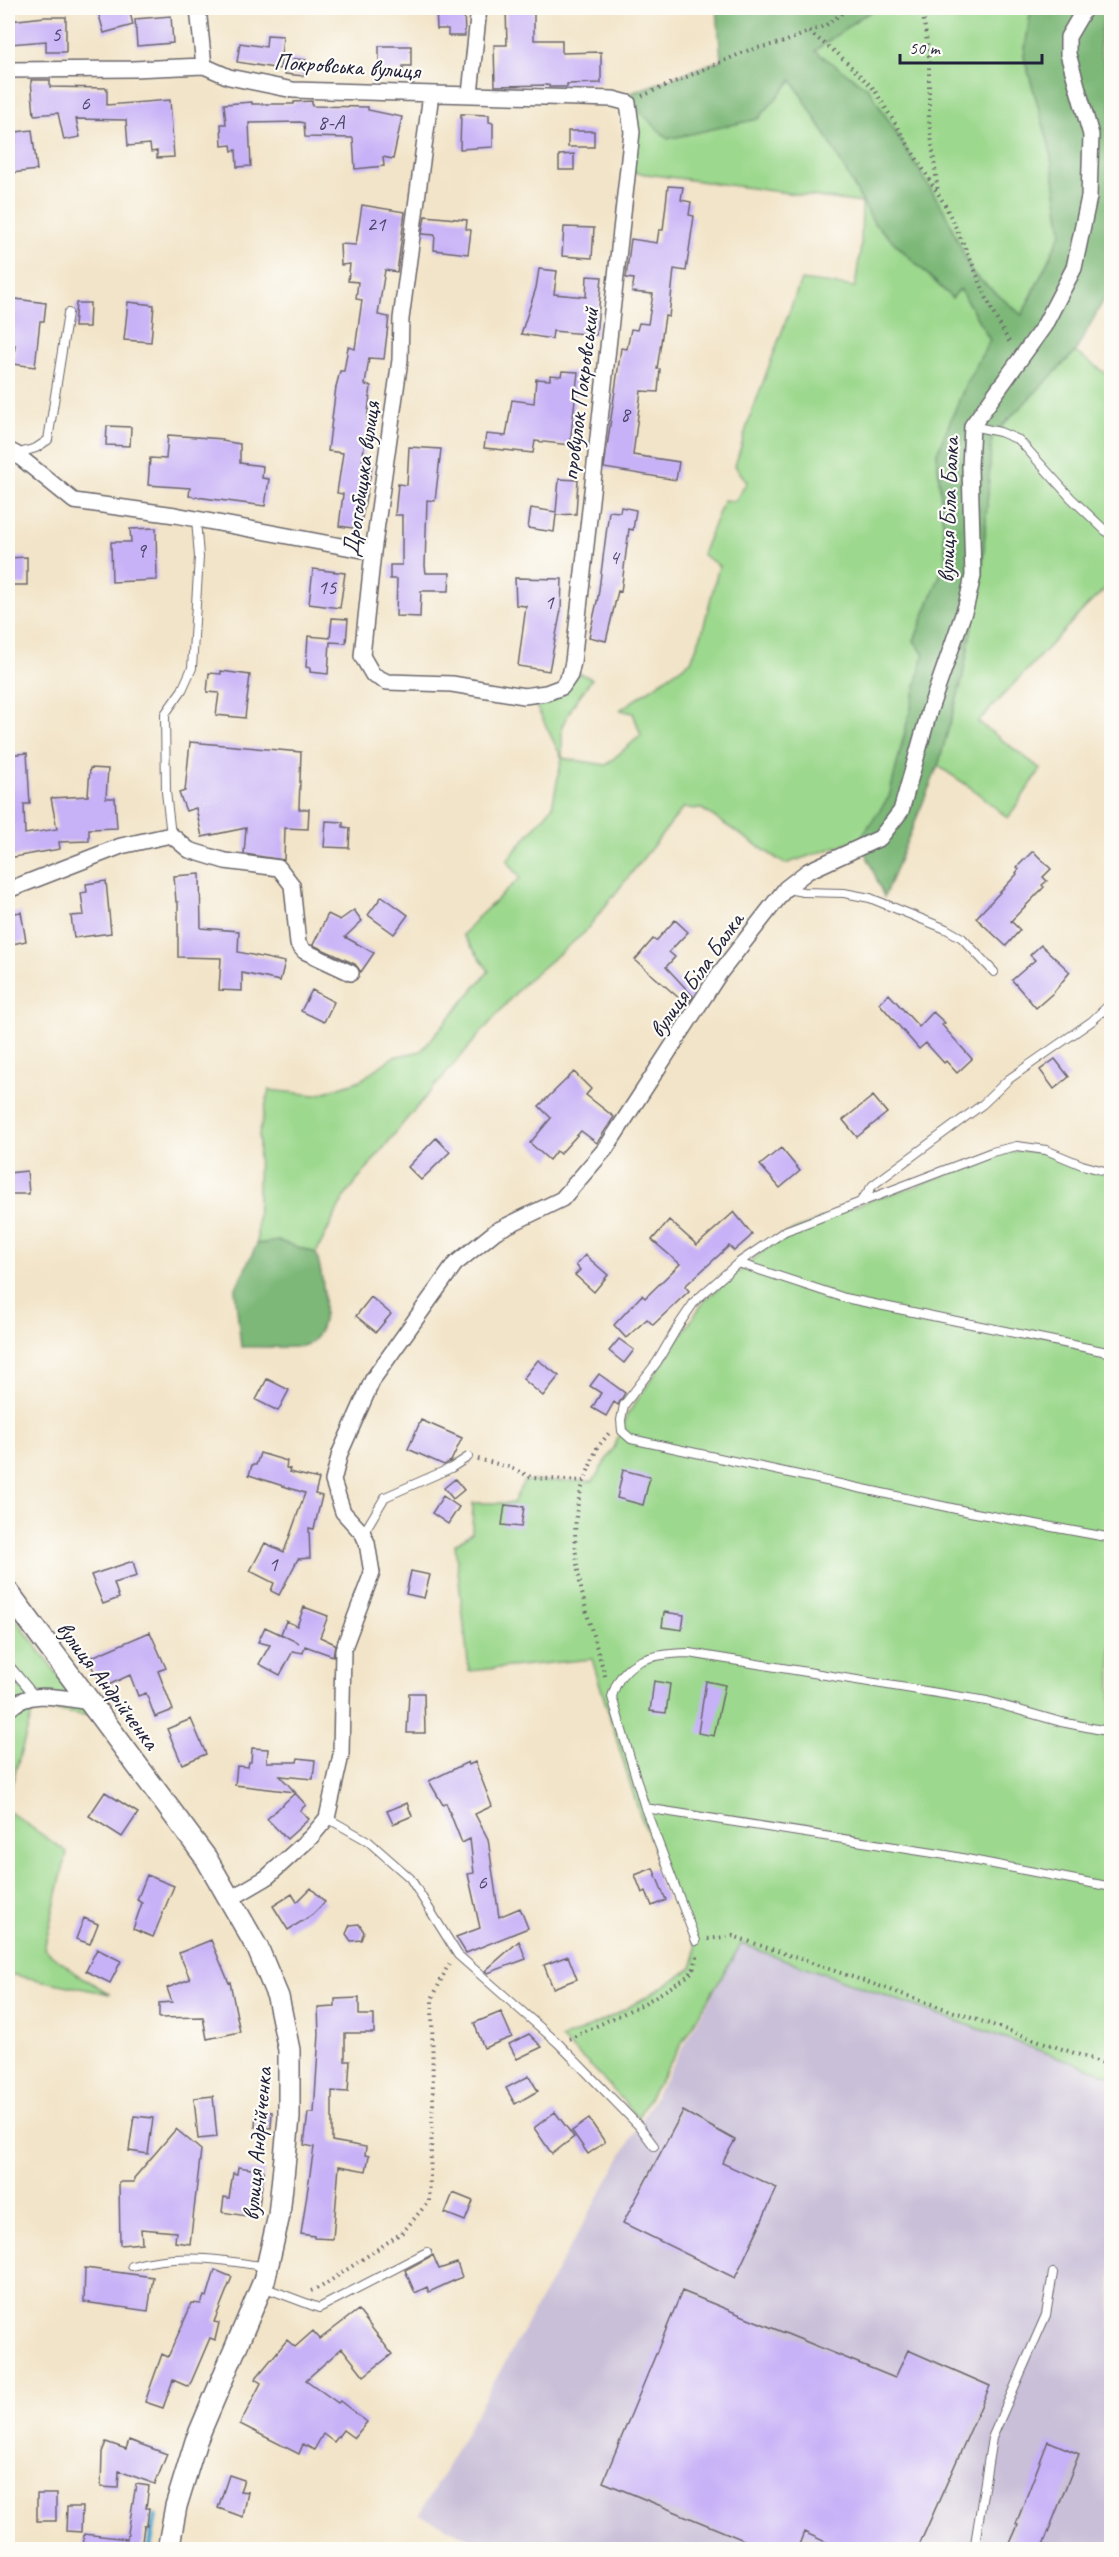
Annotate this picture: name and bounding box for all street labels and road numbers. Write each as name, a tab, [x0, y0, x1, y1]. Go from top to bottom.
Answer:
street label: Покровська вулиця	[273, 46, 423, 86]
street label: провулок Покровський	[555, 304, 606, 482]
street label: Дрогобицька вулиця	[335, 398, 387, 559]
street label: вулиця Біла Балка	[930, 435, 966, 583]
street label: вулиця Біла Балка	[642, 905, 751, 1043]
street label: вулиця Андрійченка	[50, 1615, 167, 1756]
street label: вулиця Андрійченка	[235, 2065, 279, 2222]

